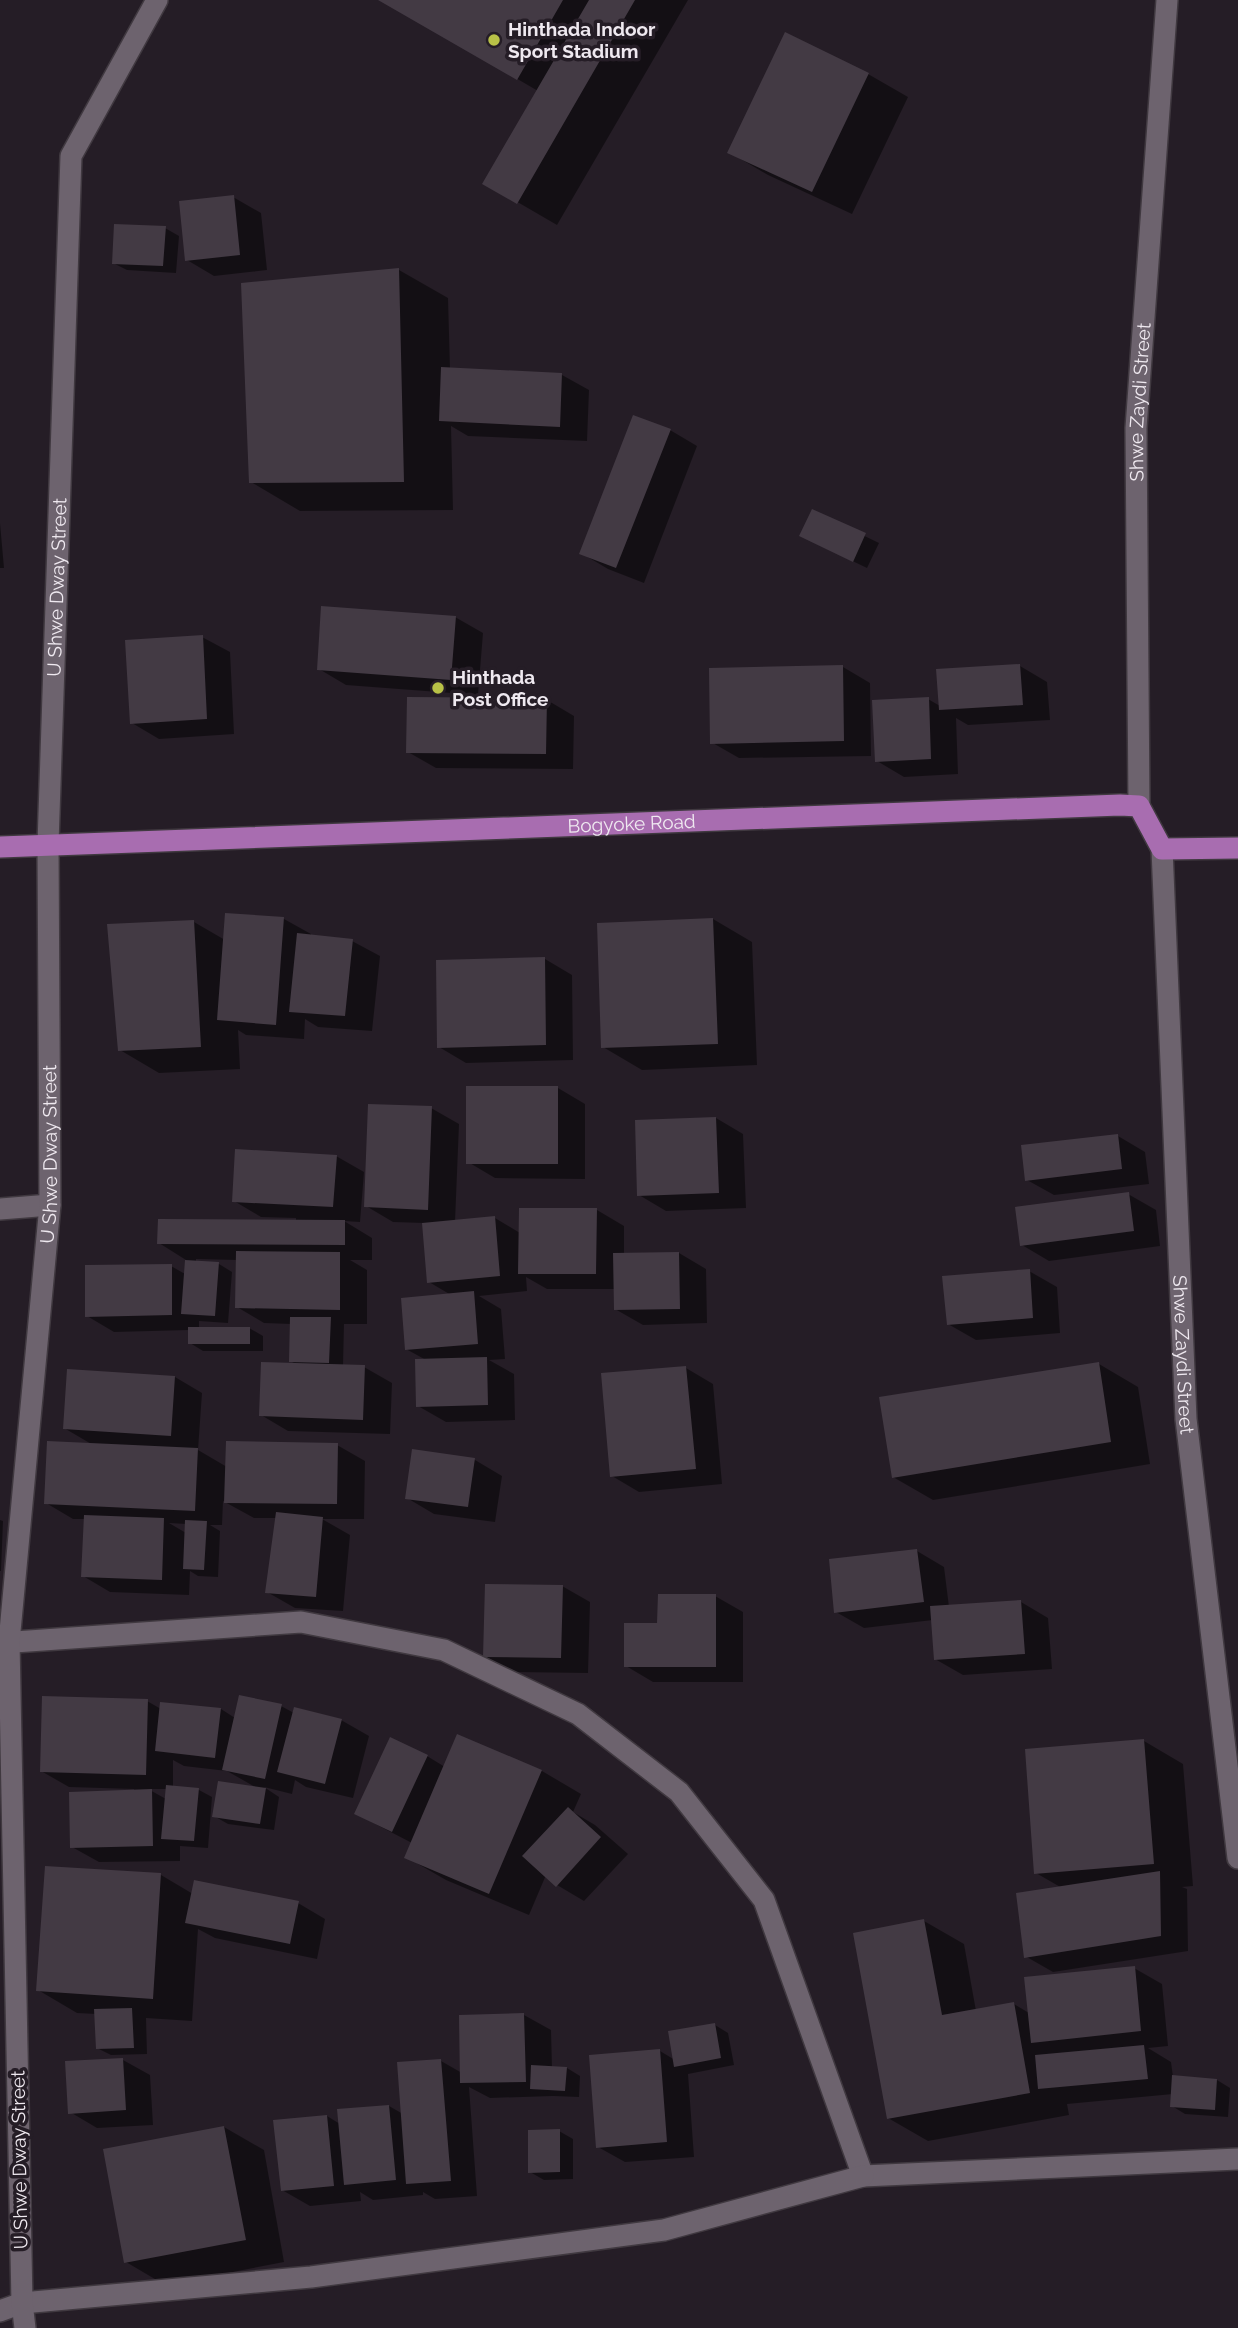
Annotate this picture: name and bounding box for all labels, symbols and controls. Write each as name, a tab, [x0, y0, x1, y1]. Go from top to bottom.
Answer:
place label: Hinthada Indoor Sport Stadium	[508, 18, 656, 62]
marker: Hinthada Indoor Sport Stadium	[486, 32, 502, 48]
street label: Shwe Zaydi Street	[1125, 321, 1155, 482]
street label: U Shwe Dway Street	[43, 497, 71, 677]
place label: Hinthada Post Office	[452, 666, 549, 710]
marker: Hinthada Post Office	[430, 680, 446, 696]
street label: Bogyoke Road	[567, 810, 696, 837]
street label: U Shwe Dway Street	[35, 1064, 61, 1245]
street label: Shwe Zaydi Street	[1169, 1275, 1199, 1436]
street label: U Shwe Dway Street	[6, 2070, 32, 2250]

